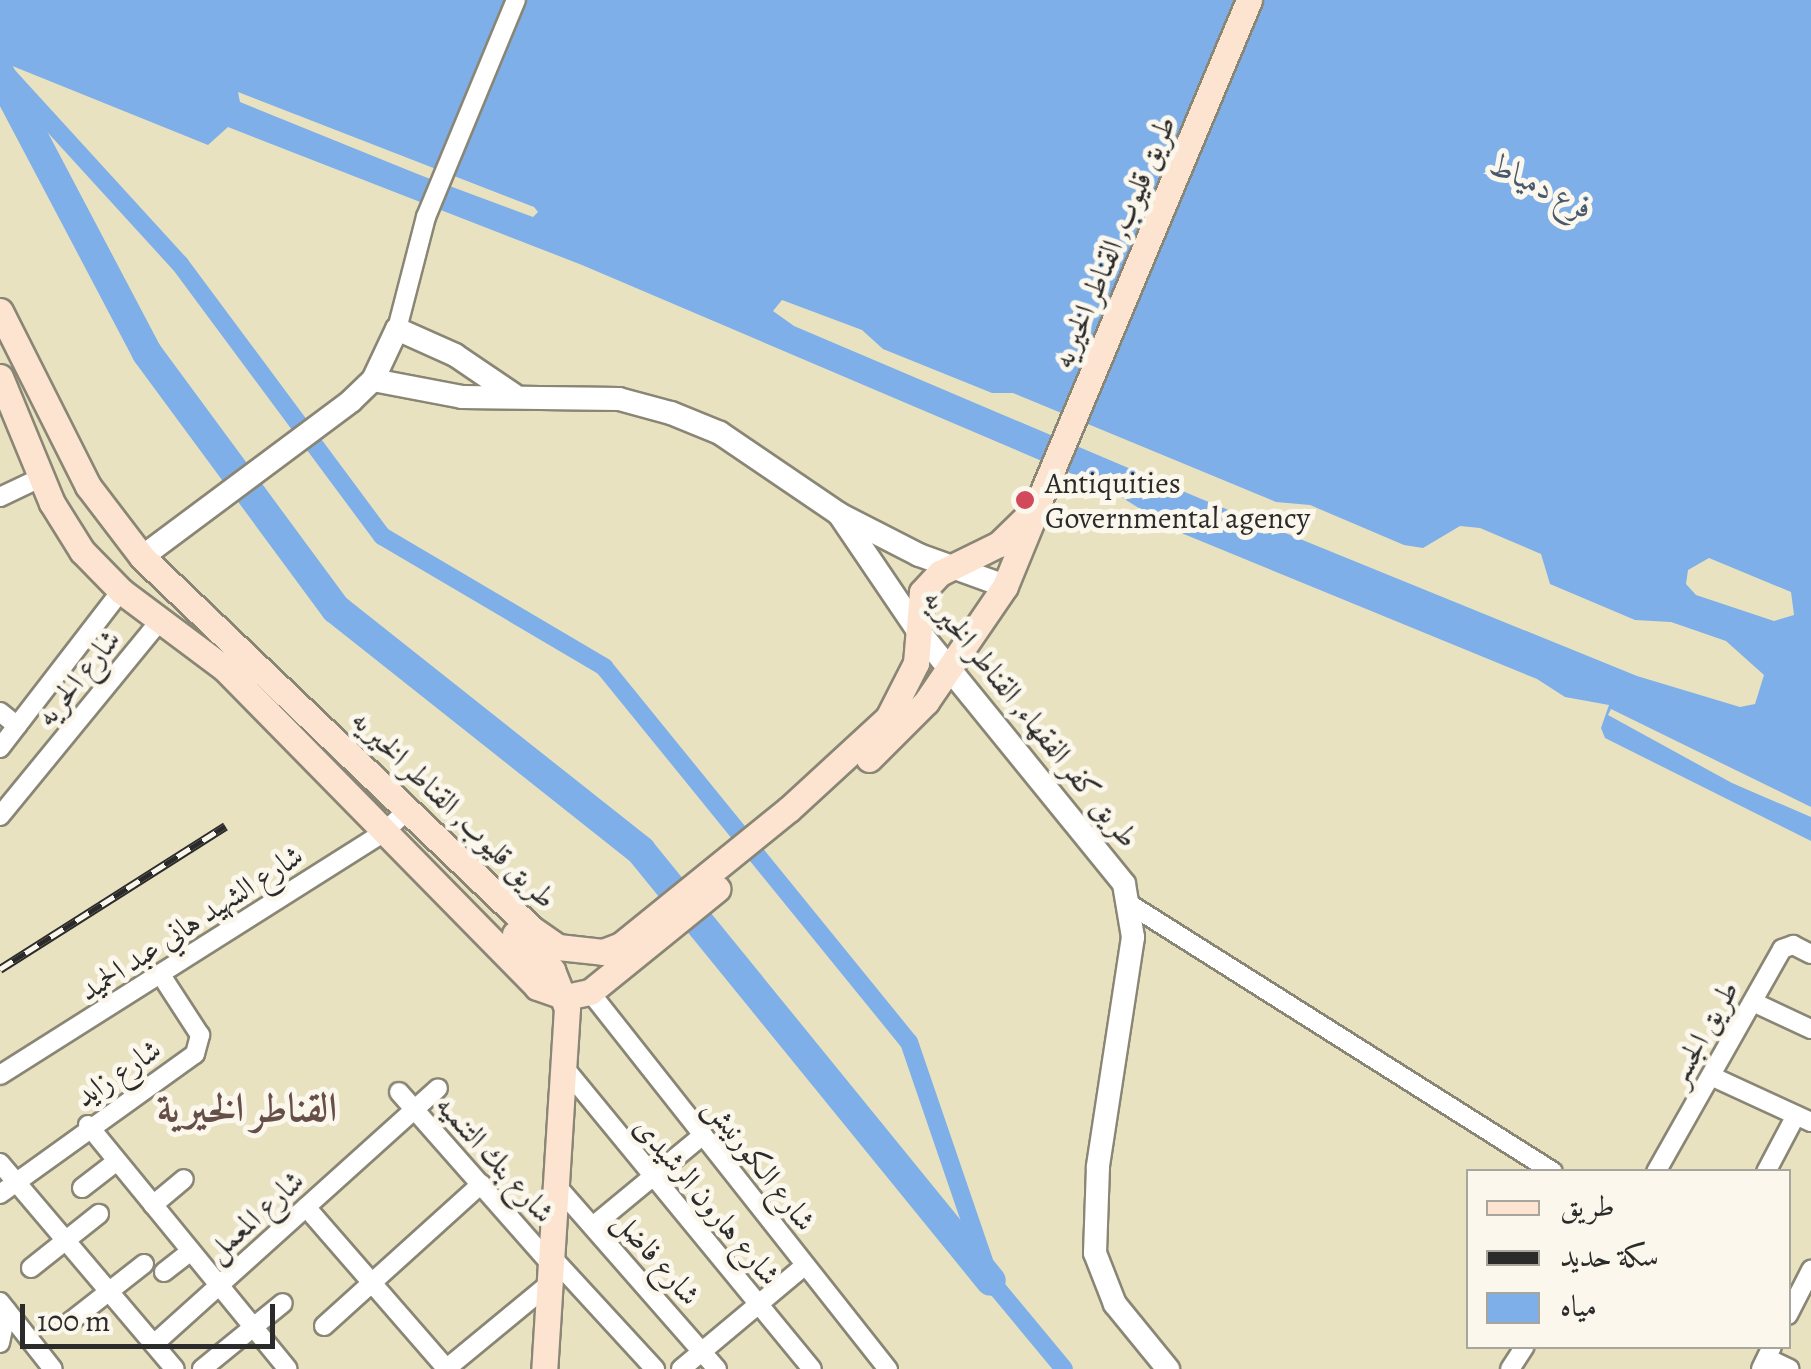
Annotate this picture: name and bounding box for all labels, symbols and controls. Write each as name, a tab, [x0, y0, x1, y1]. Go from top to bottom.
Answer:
street label: طريق قليوب, القناطر الخيريه	[1044, 110, 1184, 374]
water label: فرع دمياط	[1484, 145, 1600, 227]
place label: Antiquities Governmental agency	[1045, 465, 1310, 536]
marker: Antiquities Governmental agency	[1014, 489, 1036, 511]
street label: طريق كفر الفقهاء, القناطر الخيريه	[915, 581, 1147, 855]
street label: شارع الحريه	[28, 622, 128, 734]
street label: طريق قليوب, القناطر الخيريه	[344, 702, 564, 916]
street label: شارع الشهيد هاني عبد الحميد	[72, 837, 310, 1009]
street label: طريق الجسر	[1660, 974, 1746, 1092]
street label: شارع زايد	[68, 1031, 168, 1115]
district label: القناطر الخيرية	[157, 1084, 337, 1132]
street label: شارع بنك التنميه	[428, 1087, 562, 1231]
street label: شارع الكورنيش	[697, 1090, 823, 1238]
street label: شارع هارون الرشيدى	[626, 1110, 788, 1292]
street label: شارع المعمل	[199, 1163, 311, 1269]
legend	[1466, 1169, 1791, 1349]
text: طريق	[1560, 1186, 1615, 1226]
street label: شارع فاضل	[606, 1203, 708, 1313]
text: سكة حديد	[1560, 1236, 1659, 1276]
scale bar	[25, 1284, 280, 1346]
text: مياه	[1560, 1286, 1597, 1326]
text: 100 m	[37, 1301, 110, 1341]

